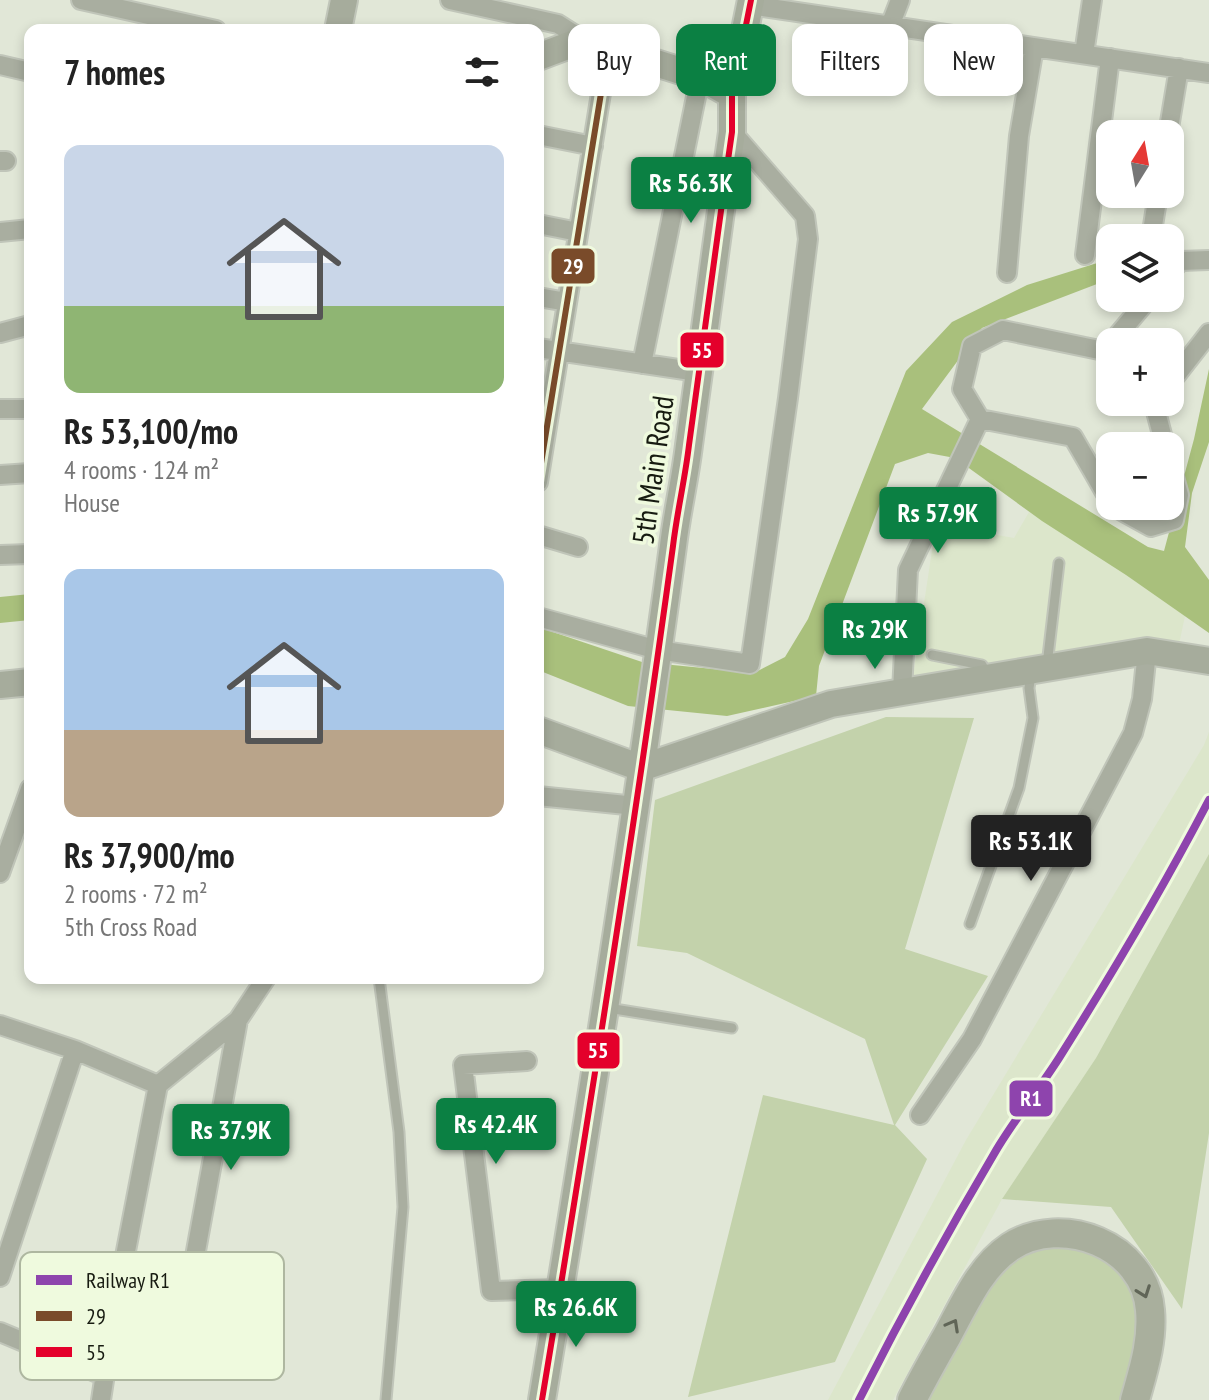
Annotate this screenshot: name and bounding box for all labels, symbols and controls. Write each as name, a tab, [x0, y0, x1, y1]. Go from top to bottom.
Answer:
chip: Buy	[568, 24, 660, 96]
chip: Rent	[676, 24, 776, 96]
chip: Filters	[792, 24, 908, 96]
chip: New	[924, 24, 1023, 96]
text: 7 homes	[64, 50, 165, 94]
icon: filters	[460, 50, 504, 94]
north arrow	[1096, 120, 1184, 208]
map controls	[1096, 120, 1184, 520]
pin: Rs 56.3K	[608, 157, 774, 225]
text: Rs 56.3K	[649, 166, 733, 199]
icon: home	[212, 197, 356, 341]
button: layers	[1096, 224, 1184, 312]
line badge: 29	[550, 247, 596, 285]
text: 29	[562, 252, 584, 280]
button: +	[1096, 328, 1184, 416]
line badge: 55	[679, 331, 725, 369]
text: 55	[691, 336, 713, 364]
street label: 5th Main Road	[622, 393, 682, 547]
text: Rs 53,100/mo	[64, 409, 238, 453]
button: −	[1096, 432, 1184, 520]
text: 4 rooms · 124 m²	[64, 453, 219, 486]
text: House	[64, 486, 120, 519]
pin: Rs 57.9K	[855, 487, 1021, 555]
text: Rs 57.9K	[897, 496, 979, 529]
pin: Rs 29K	[810, 603, 940, 671]
text: Rs 29K	[842, 612, 908, 645]
icon: home	[212, 621, 356, 765]
pin: Rs 53.1K	[948, 815, 1114, 883]
text: Rs 53.1K	[989, 824, 1073, 857]
text: Rs 37,900/mo	[64, 833, 235, 877]
text: 2 rooms · 72 m²	[64, 877, 208, 910]
text: 5th Cross Road	[64, 910, 197, 943]
line badge: 55	[576, 1031, 621, 1070]
text: 55	[587, 1036, 609, 1064]
line badge: R1	[1008, 1079, 1054, 1118]
text: R1	[1020, 1084, 1042, 1112]
pin: Rs 42.4K	[413, 1098, 579, 1166]
pin: Rs 37.9K	[148, 1104, 314, 1172]
text: Rs 42.4K	[454, 1107, 538, 1140]
text: Rs 37.9K	[190, 1113, 272, 1146]
legend	[20, 1252, 284, 1380]
text: Railway R1	[86, 1266, 170, 1294]
pin: Rs 26.6K	[493, 1281, 659, 1349]
one-way arrow	[1135, 1284, 1151, 1298]
text: Rs 26.6K	[534, 1290, 618, 1323]
text: 29	[86, 1302, 106, 1330]
one-way arrow	[944, 1319, 959, 1333]
text: 55	[86, 1338, 106, 1366]

